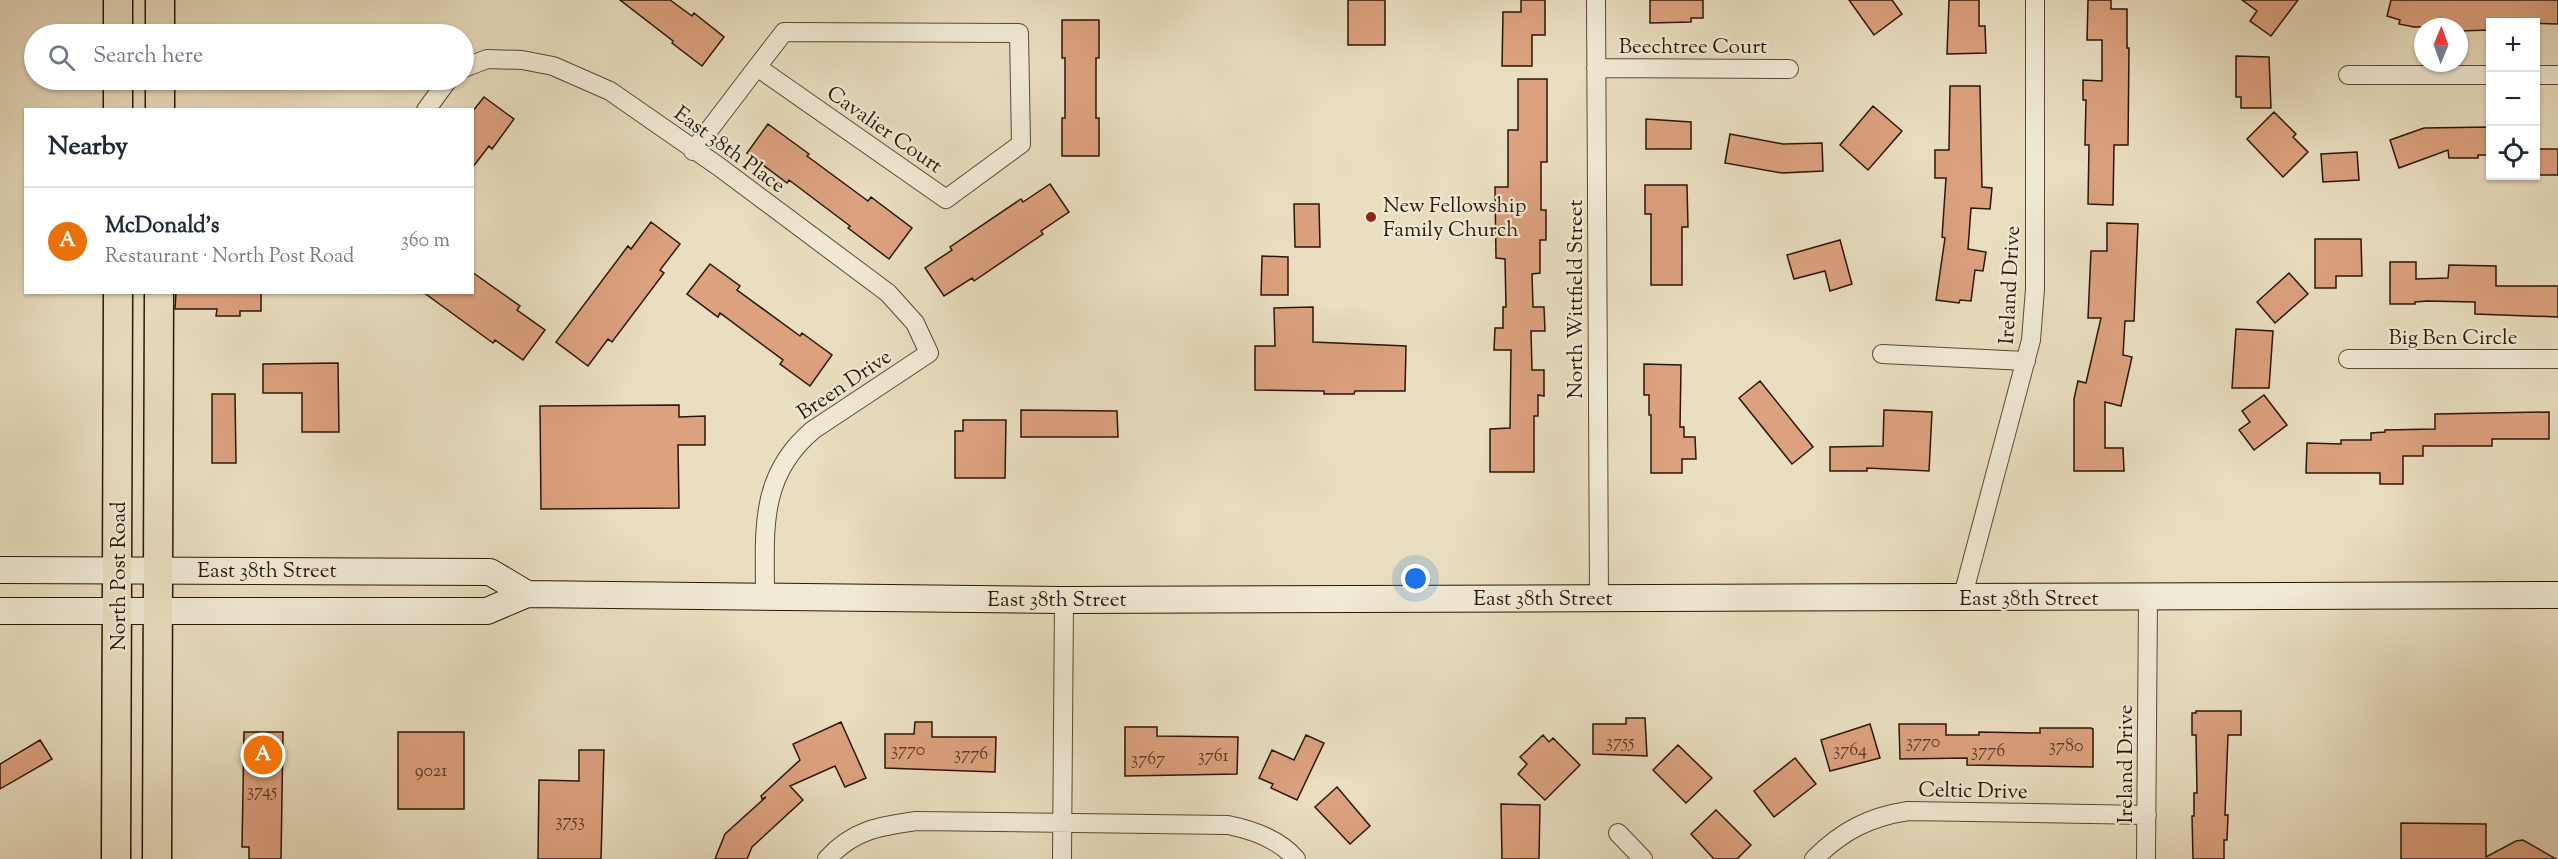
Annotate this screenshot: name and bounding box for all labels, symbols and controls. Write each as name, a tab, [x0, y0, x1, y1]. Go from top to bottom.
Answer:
north arrow	[2414, 18, 2468, 72]
map controls	[2486, 18, 2540, 180]
button: +	[2486, 18, 2540, 72]
search box	[24, 24, 474, 90]
street label: Beechtree Court	[1619, 33, 1767, 63]
icon: search	[45, 41, 78, 74]
text: Search here	[93, 41, 203, 73]
button: −	[2486, 72, 2540, 126]
street label: Cavalier Court	[820, 79, 948, 182]
street label: East 38th Place	[667, 100, 791, 201]
button: locate	[2486, 126, 2540, 180]
text: Nearby	[48, 129, 128, 166]
place label: New Fellowship Family Church	[1383, 192, 1526, 246]
street label: North Wittfield Street	[1562, 199, 1592, 399]
marker: New Fellowship Family Church	[1364, 210, 1378, 224]
text: McDonald's	[105, 211, 219, 243]
street label: Ireland Drive	[1993, 225, 2029, 345]
text: A	[59, 227, 76, 256]
text: 360 m	[401, 227, 450, 256]
text: Restaurant · North Post Road	[105, 243, 354, 272]
street label: Big Ben Circle	[2389, 324, 2517, 354]
street label: Breen Drive	[792, 343, 898, 428]
street label: North Post Road	[105, 501, 135, 651]
street label: East 38th Street	[197, 557, 337, 587]
your location	[1401, 564, 1430, 593]
street label: East 38th Street	[1473, 585, 1613, 615]
street label: East 38th Street	[1959, 585, 2099, 615]
street label: East 38th Street	[987, 586, 1127, 616]
street label: Ireland Drive	[2112, 704, 2142, 824]
house number: 3755	[1606, 730, 1634, 756]
house number: 3770	[1906, 730, 1940, 756]
pin: A	[244, 732, 282, 777]
house number: 3780	[2049, 734, 2083, 760]
house number: 3770	[891, 738, 925, 764]
house number: 3764	[1833, 738, 1867, 764]
house number: 3776	[1971, 739, 2005, 765]
house number: 3776	[954, 742, 988, 768]
house number: 3761	[1197, 744, 1229, 770]
house number: 3767	[1131, 747, 1165, 773]
house number: 9021	[415, 759, 447, 785]
street label: Celtic Drive	[1918, 776, 2028, 808]
house number: 3745	[247, 779, 277, 805]
house number: 3753	[555, 809, 585, 835]

